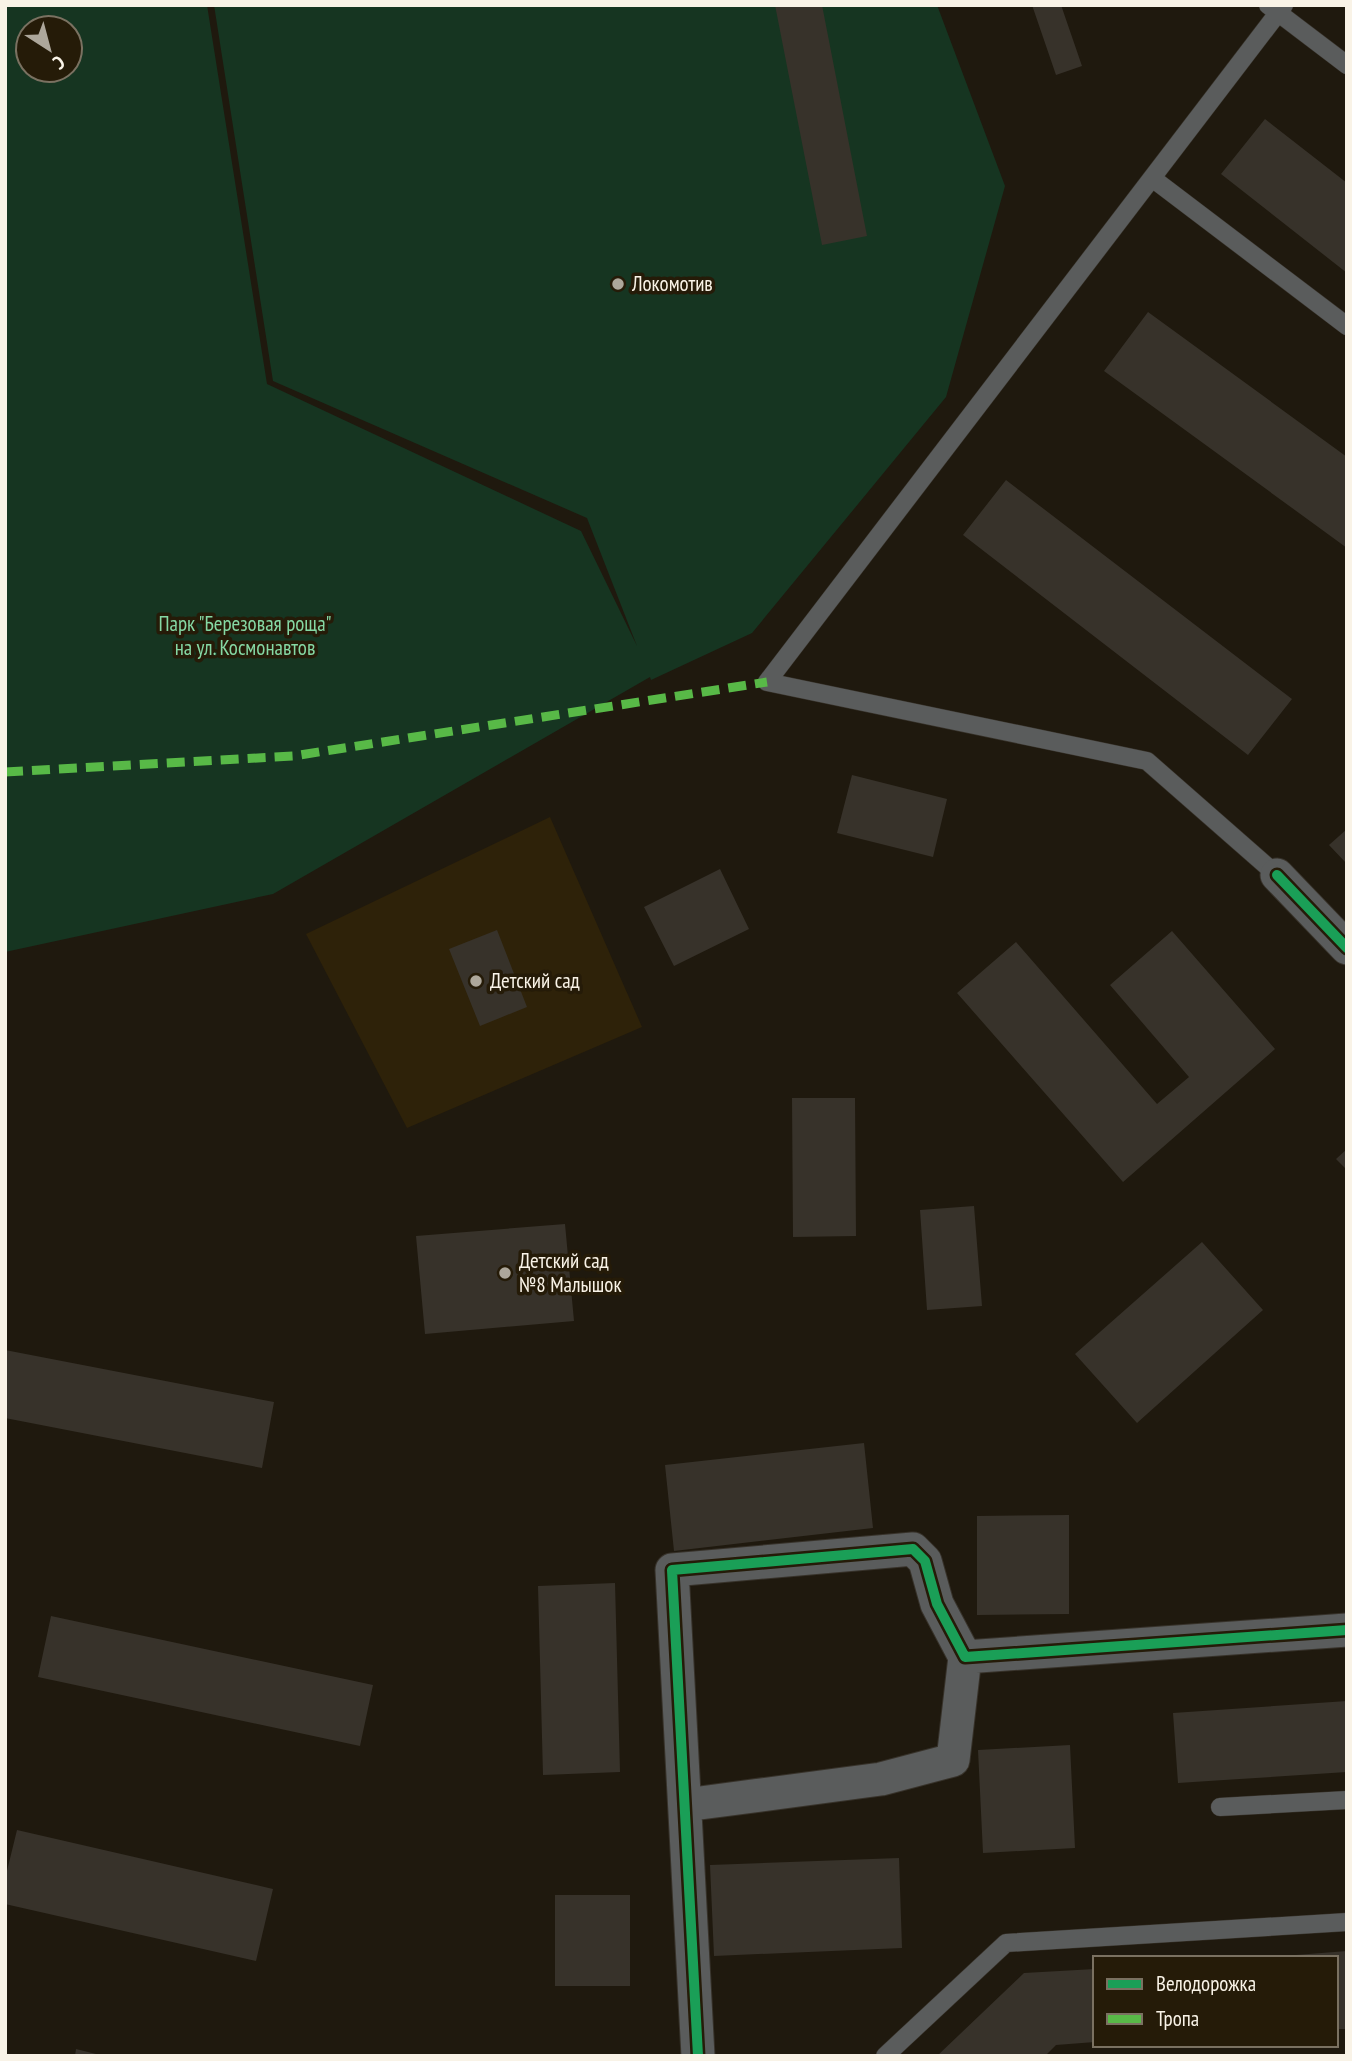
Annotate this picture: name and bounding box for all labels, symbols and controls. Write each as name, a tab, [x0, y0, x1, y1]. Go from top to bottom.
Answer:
north arrow	[14, 14, 84, 84]
text: С	[48, 50, 70, 75]
place label: Локомотив	[631, 270, 713, 297]
marker: Локомотив	[610, 276, 626, 292]
park label: Парк "Березовая роща" на ул. Космонавтов	[158, 610, 332, 661]
place label: Детский сад	[490, 967, 580, 994]
marker: Детский сад	[468, 973, 484, 989]
place label: Детский сад №8 Малышок	[519, 1247, 622, 1298]
marker: Детский сад №8 Малышок	[497, 1265, 513, 1281]
legend	[1093, 1956, 1338, 2047]
text: Велодорожка	[1156, 1970, 1256, 1997]
text: Тропа	[1156, 2005, 1199, 2032]

